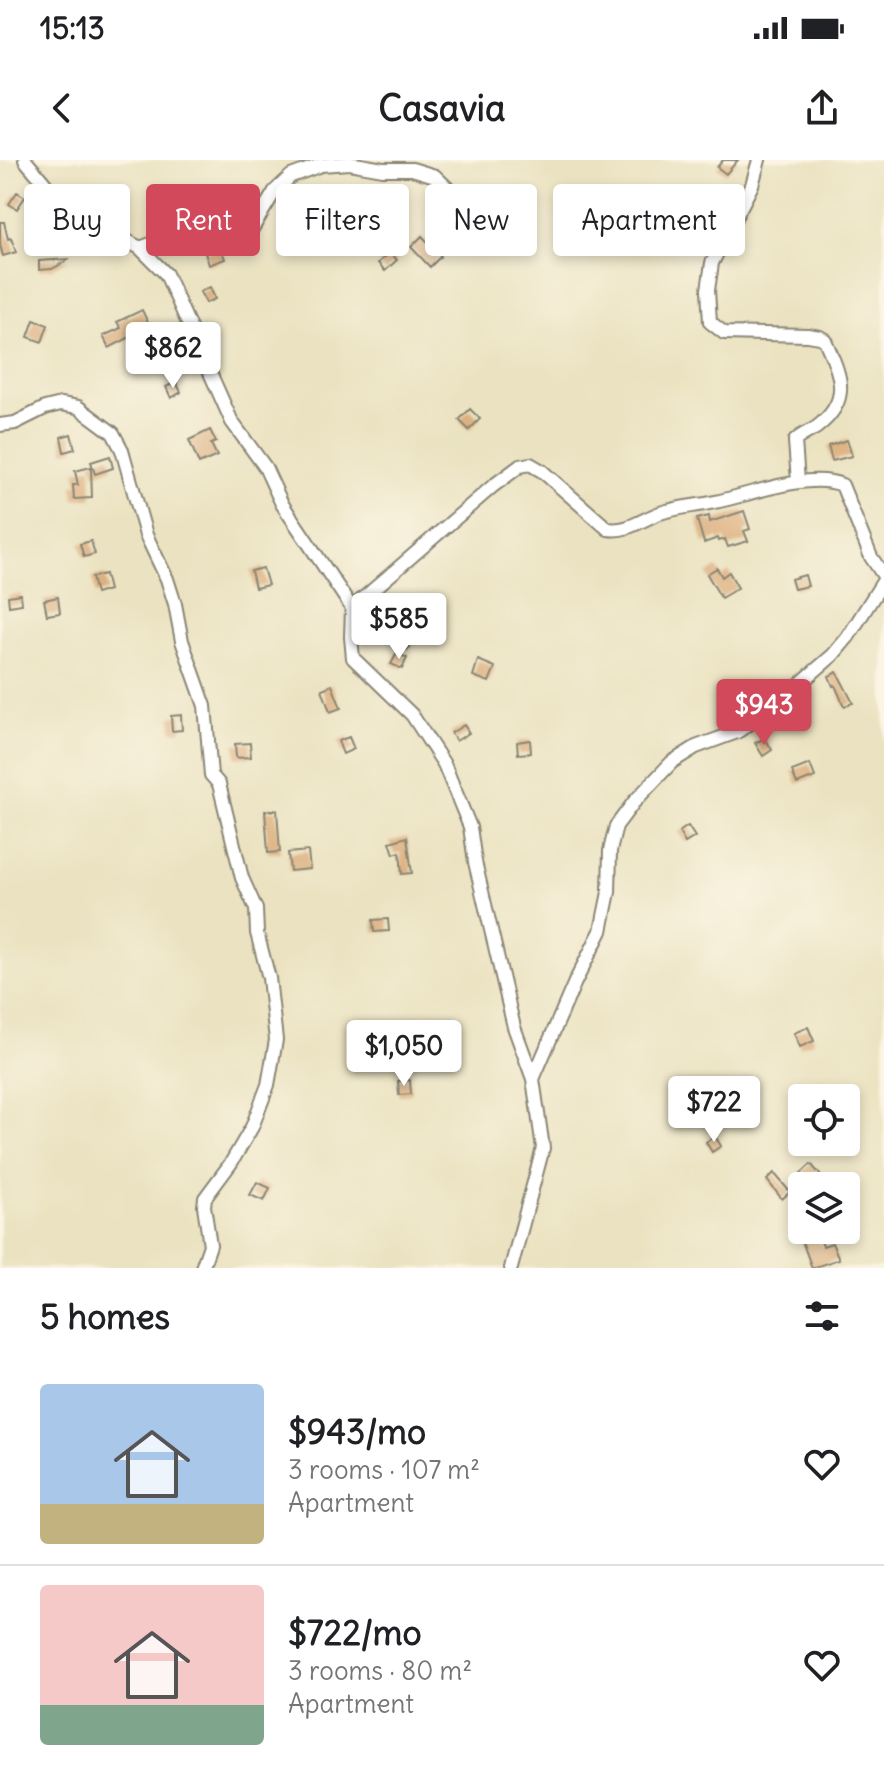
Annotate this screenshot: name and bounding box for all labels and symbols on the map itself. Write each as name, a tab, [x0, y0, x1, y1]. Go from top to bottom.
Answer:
pin: $862	[126, 322, 220, 390]
pin: $585	[352, 593, 446, 661]
pin: $943	[717, 679, 811, 747]
pin: $1,050	[339, 1020, 469, 1088]
pin: $722	[667, 1076, 761, 1144]

